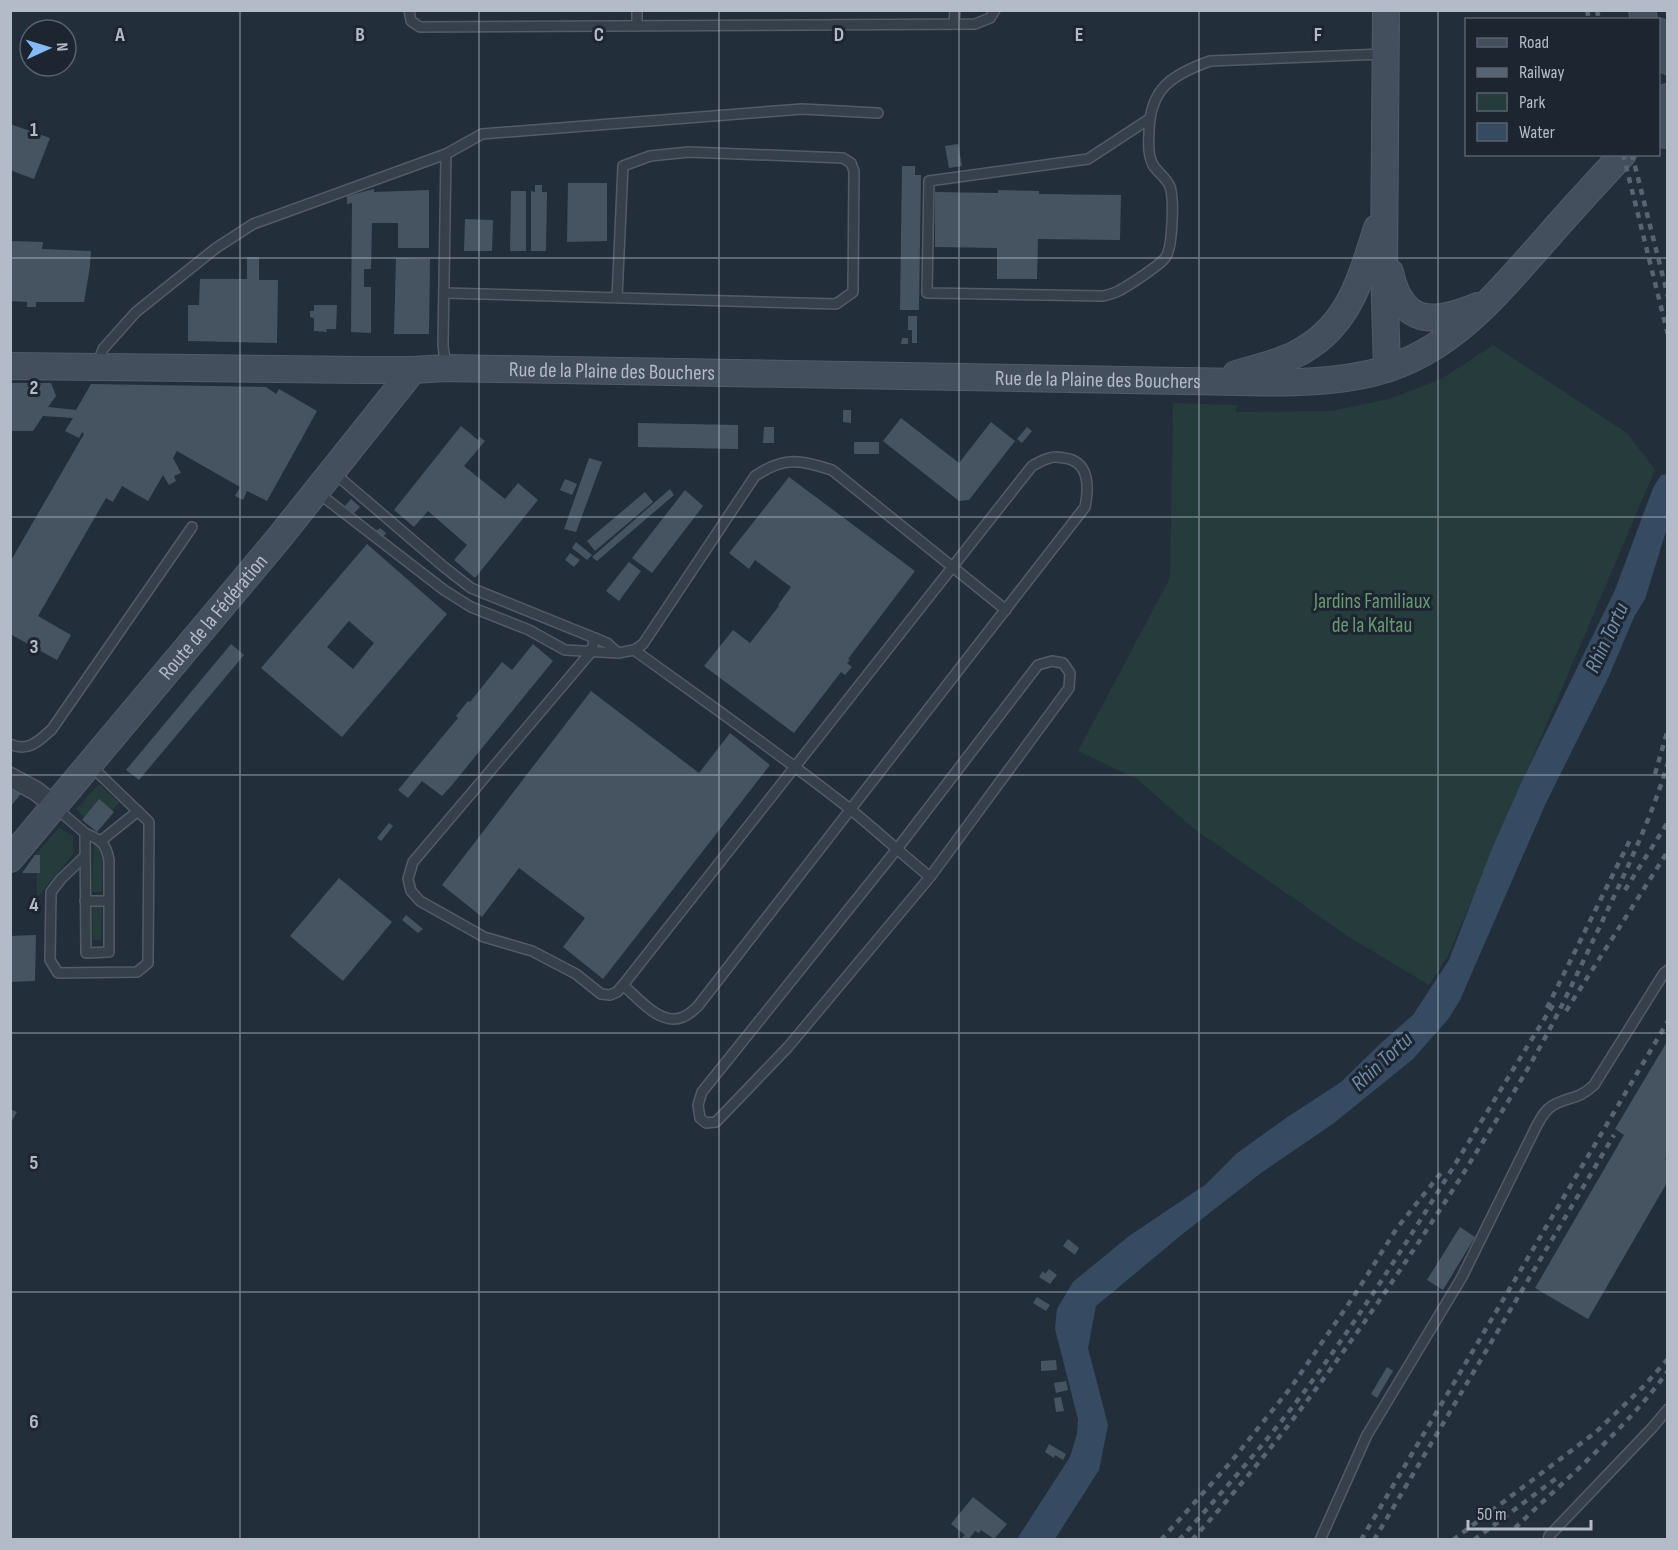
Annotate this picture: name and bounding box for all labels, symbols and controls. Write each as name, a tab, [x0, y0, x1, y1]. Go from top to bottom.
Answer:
north arrow	[18, 18, 78, 78]
legend	[1465, 18, 1660, 156]
text: A	[114, 23, 125, 47]
text: B	[355, 23, 365, 47]
text: C	[594, 23, 604, 47]
text: D	[834, 23, 844, 47]
text: E	[1075, 23, 1083, 47]
text: F	[1314, 23, 1322, 47]
text: Road	[1519, 32, 1549, 53]
text: N	[52, 42, 71, 52]
text: Railway	[1519, 62, 1564, 83]
text: Park	[1519, 92, 1545, 113]
text: 1	[30, 118, 38, 142]
text: Water	[1519, 122, 1555, 143]
street label: Rue de la Plaine des Bouchers	[509, 357, 715, 385]
street label: Rue de la Plaine des Bouchers	[995, 365, 1201, 394]
text: 2	[30, 376, 38, 400]
street label: Route de la Fédération	[153, 549, 273, 685]
park label: Jardins Familiaux de la Kaltau	[1313, 589, 1430, 638]
water label: Rhin Tortu	[1579, 599, 1635, 677]
text: 3	[30, 635, 39, 659]
text: 4	[29, 893, 39, 917]
water label: Rhin Tortu	[1346, 1027, 1418, 1097]
text: 5	[30, 1151, 39, 1175]
text: 6	[29, 1410, 39, 1434]
scale bar	[1468, 1493, 1591, 1531]
text: 50 m	[1477, 1504, 1507, 1525]

